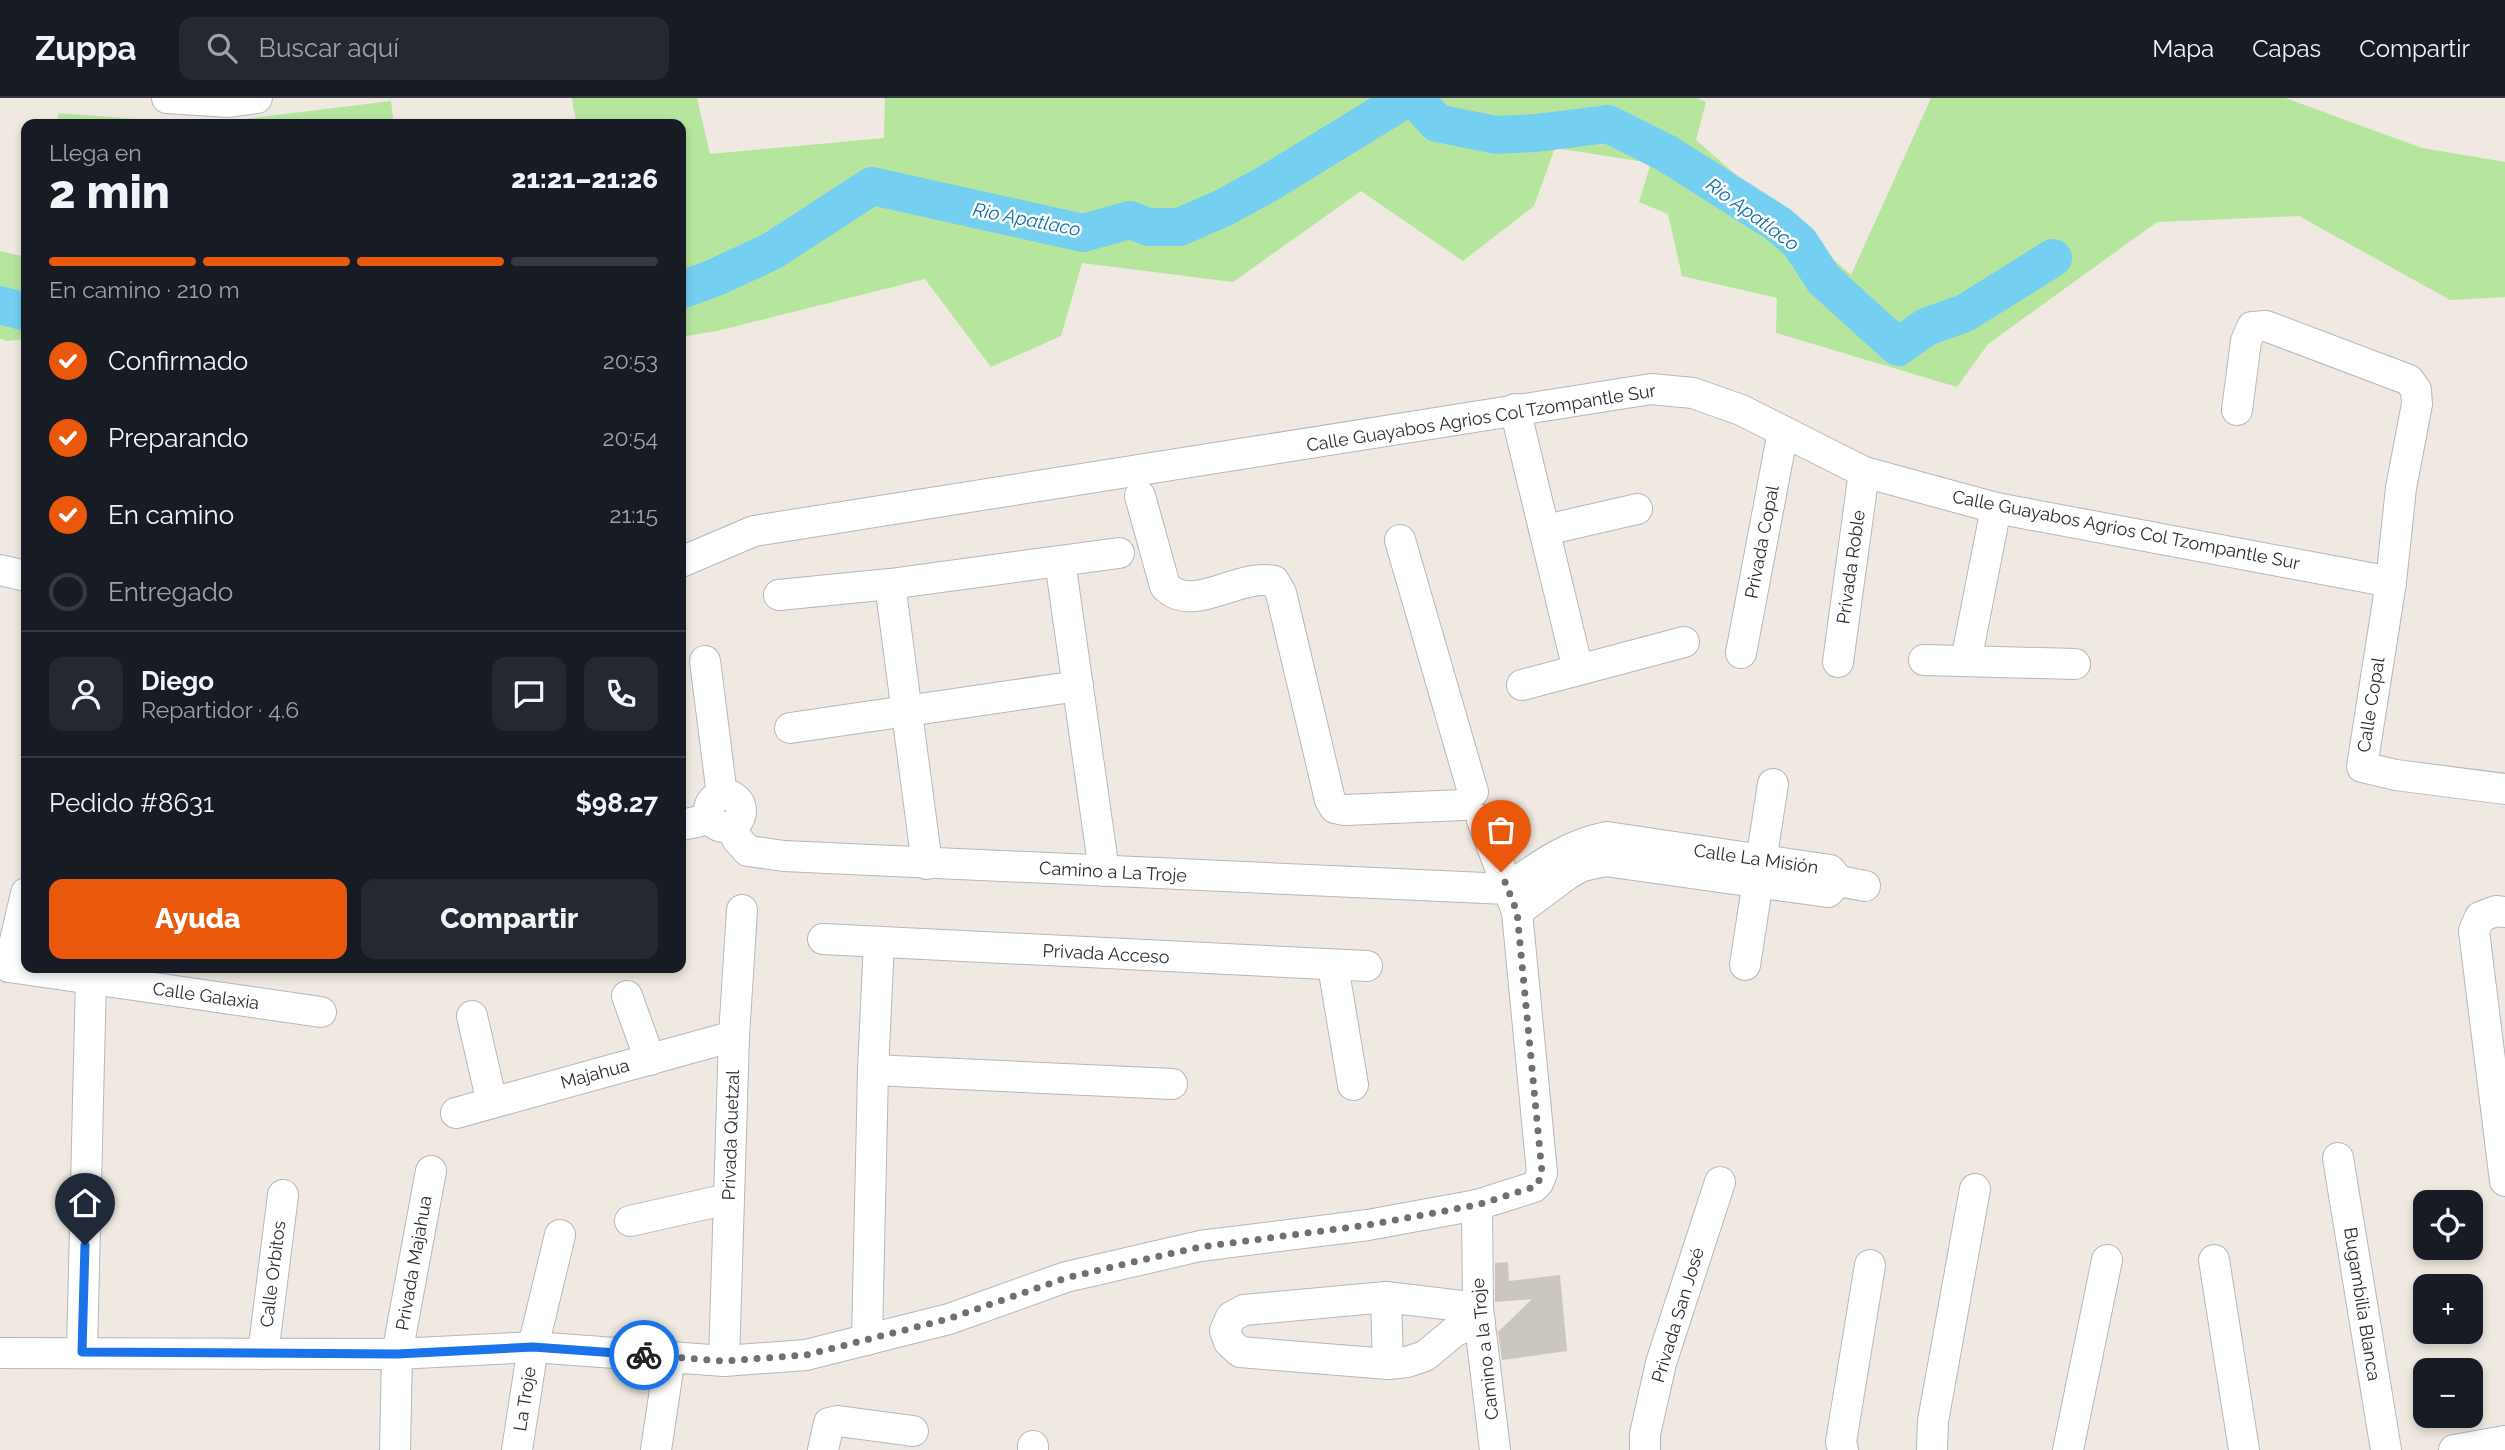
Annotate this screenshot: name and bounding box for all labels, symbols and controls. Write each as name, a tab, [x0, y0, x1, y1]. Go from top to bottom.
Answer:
search box	[179, 17, 669, 80]
text: Zuppa	[35, 29, 137, 68]
icon: search	[203, 29, 241, 67]
text: Buscar aquí	[259, 33, 399, 63]
text: Mapa	[2152, 34, 2214, 63]
text: Capas	[2252, 34, 2321, 63]
text: Compartir	[2359, 34, 2470, 63]
text: Llega en	[49, 139, 142, 166]
text: 21:21–21:26	[511, 164, 658, 194]
text: 2 min	[49, 165, 170, 219]
water label: Rio Apatlaco	[1702, 173, 1804, 255]
water label: Rio Apatlaco	[971, 198, 1083, 240]
text: En camino · 210 m	[49, 276, 240, 303]
icon: check	[49, 342, 87, 380]
text: Confirmado	[108, 346, 248, 376]
text: 20:53	[603, 347, 658, 374]
street label: Calle Guayabos Agrios Col Tzompantle Sur	[1305, 379, 1658, 456]
icon: check	[49, 419, 87, 457]
text: Preparando	[108, 423, 248, 453]
text: 20:54	[603, 424, 658, 451]
street label: Privada Copal	[1740, 483, 1783, 600]
street label: Calle Guayabos Agrios Col Tzompantle Sur	[1951, 485, 2302, 574]
icon: check	[49, 496, 87, 534]
text: En camino	[108, 500, 234, 530]
text: 21:15	[609, 501, 658, 528]
street label: Privada Roble	[1832, 508, 1869, 625]
text: Entregado	[108, 577, 233, 607]
street label: Calle Copal	[2353, 656, 2388, 754]
button: person	[49, 657, 123, 731]
button: chat	[492, 657, 566, 731]
button: phone	[584, 657, 658, 731]
text: Diego	[141, 666, 214, 696]
text: Repartidor · 4.6	[141, 696, 299, 723]
text: Pedido #8631	[49, 788, 214, 818]
text: $98.27	[575, 788, 658, 818]
pin	[1471, 800, 1531, 872]
icon: bag	[1482, 811, 1520, 849]
street label: Calle La Misión	[1692, 839, 1820, 878]
street label: Camino a La Troje	[1039, 857, 1188, 886]
button: Ayuda	[49, 879, 347, 959]
button: Compartir	[361, 879, 658, 959]
street label: Privada Acceso	[1042, 940, 1170, 967]
street label: Calle Galaxia	[151, 978, 261, 1013]
street label: Majahua	[558, 1054, 632, 1093]
street label: Privada Quetzal	[718, 1069, 743, 1201]
pin	[55, 1173, 115, 1245]
icon: home	[66, 1184, 104, 1222]
map controls	[2413, 1190, 2483, 1428]
button: locate	[2413, 1190, 2483, 1260]
street label: Privada Majahua	[391, 1194, 436, 1332]
street label: Calle Orbitos	[256, 1219, 289, 1328]
street label: Bugambilia Blanca	[2340, 1226, 2385, 1382]
street label: Privada San José	[1647, 1244, 1708, 1385]
button: +	[2413, 1274, 2483, 1344]
street label: Camino a la Troje	[1467, 1277, 1502, 1421]
courier	[609, 1320, 679, 1390]
icon: bike	[625, 1336, 663, 1374]
button: −	[2413, 1358, 2483, 1428]
street label: La Troje	[509, 1365, 540, 1433]

